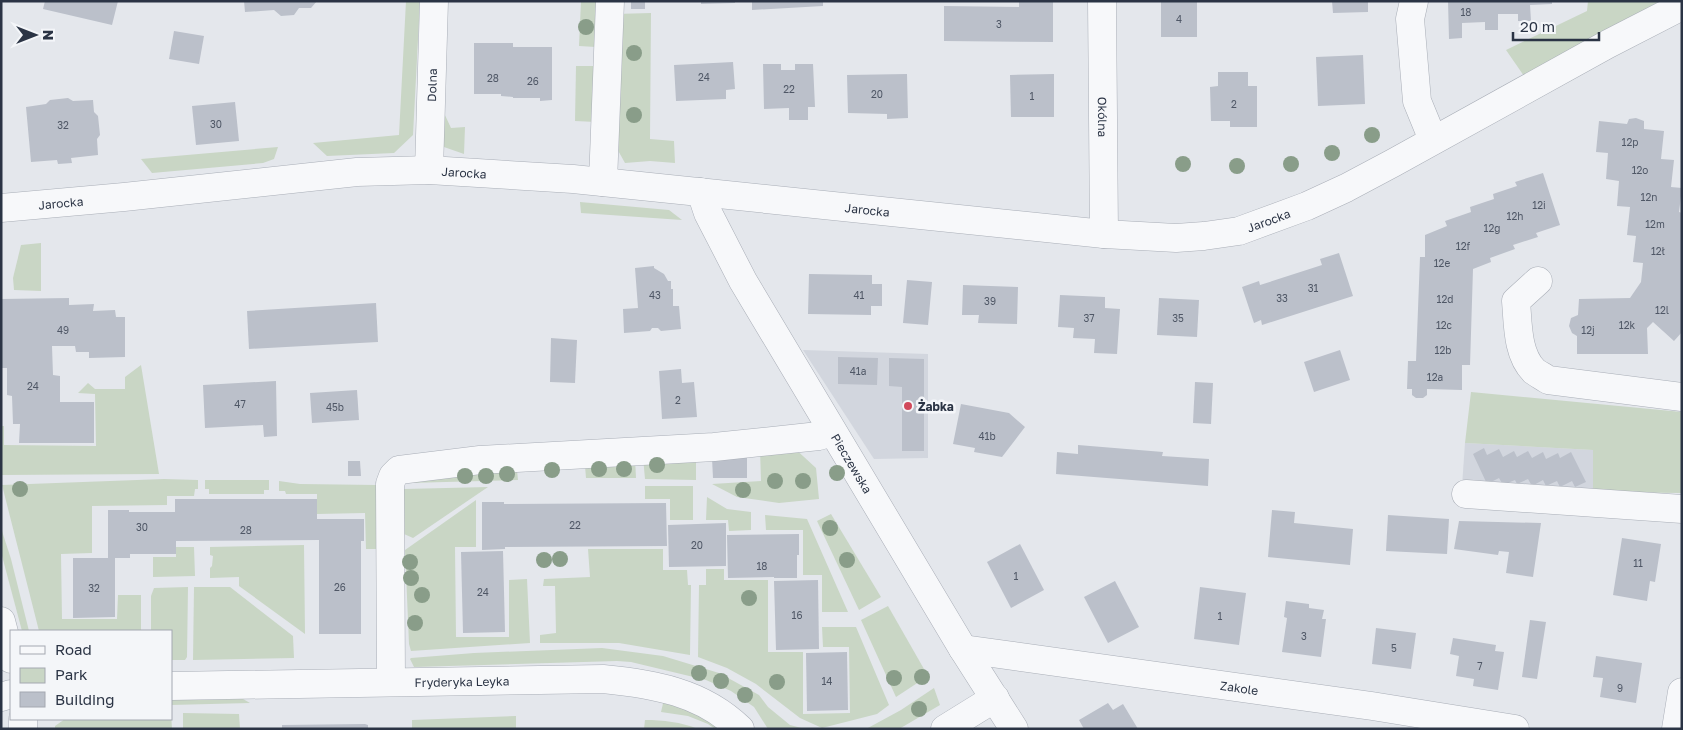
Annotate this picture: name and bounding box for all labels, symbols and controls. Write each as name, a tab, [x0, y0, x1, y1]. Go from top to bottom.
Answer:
house number: 18	[1461, 6, 1471, 18]
north arrow	[10, 10, 60, 60]
scale bar	[1513, 10, 1599, 42]
house number: 4	[1176, 13, 1182, 25]
text: 20 m	[1520, 17, 1555, 35]
house number: 3	[996, 18, 1002, 30]
text: N	[40, 30, 57, 40]
street label: Dolna	[424, 68, 440, 102]
house number: 24	[698, 71, 710, 83]
house number: 28	[487, 72, 499, 84]
house number: 26	[527, 75, 539, 87]
house number: 22	[783, 83, 795, 95]
house number: 20	[871, 88, 883, 100]
house number: 1	[1030, 90, 1035, 102]
street label: Okólna	[1095, 97, 1111, 137]
house number: 2	[1231, 98, 1237, 110]
house number: 30	[210, 118, 222, 130]
house number: 32	[57, 119, 69, 131]
house number: 12p	[1622, 136, 1638, 148]
street label: Jarocka	[441, 163, 487, 181]
house number: 12o	[1632, 164, 1648, 176]
house number: 12n	[1641, 191, 1657, 203]
street label: Jarocka	[38, 193, 84, 212]
house number: 12i	[1532, 199, 1546, 211]
street label: Jarocka	[844, 200, 891, 219]
street label: Jarocka	[1245, 205, 1292, 235]
house number: 12h	[1507, 210, 1523, 222]
house number: 12m	[1645, 218, 1665, 230]
house number: 12g	[1484, 222, 1500, 234]
house number: 12f	[1456, 240, 1470, 252]
house number: 12ł	[1651, 245, 1665, 257]
house number: 12e	[1434, 257, 1450, 269]
house number: 31	[1308, 282, 1318, 294]
house number: 43	[649, 289, 661, 301]
house number: 41	[854, 289, 865, 301]
house number: 33	[1276, 292, 1288, 304]
house number: 12d	[1437, 293, 1453, 305]
house number: 39	[984, 295, 996, 307]
house number: 12l	[1655, 304, 1669, 316]
house number: 37	[1083, 312, 1095, 324]
house number: 35	[1172, 312, 1184, 324]
house number: 12c	[1436, 319, 1453, 331]
house number: 12k	[1619, 319, 1635, 331]
house number: 49	[57, 324, 69, 336]
house number: 12j	[1581, 324, 1595, 336]
house number: 12b	[1435, 344, 1451, 356]
house number: 41a	[850, 365, 866, 377]
house number: 12a	[1427, 371, 1443, 383]
house number: 24	[27, 380, 39, 392]
house number: 2	[675, 394, 681, 406]
house number: 47	[234, 398, 246, 410]
place label: Żabka	[918, 399, 954, 414]
marker: Żabka	[902, 400, 914, 412]
house number: 45b	[326, 401, 344, 413]
house number: 41b	[978, 430, 996, 442]
street label: Pieczewska	[828, 431, 876, 496]
house number: 22	[569, 519, 581, 531]
house number: 30	[136, 521, 148, 533]
house number: 28	[240, 524, 252, 536]
house number: 20	[691, 539, 703, 551]
house number: 11	[1633, 557, 1643, 569]
house number: 18	[757, 560, 767, 572]
house number: 1	[1014, 570, 1019, 582]
house number: 26	[334, 581, 346, 593]
house number: 32	[88, 582, 100, 594]
house number: 24	[477, 586, 489, 598]
house number: 16	[792, 609, 802, 621]
house number: 1	[1218, 610, 1223, 622]
legend	[10, 630, 172, 720]
house number: 3	[1301, 630, 1307, 642]
text: Road	[55, 640, 92, 658]
house number: 5	[1391, 642, 1397, 654]
house number: 7	[1477, 660, 1483, 672]
text: Park	[55, 665, 88, 683]
street label: Fryderyka Leyka	[414, 673, 510, 690]
house number: 14	[822, 675, 832, 687]
street label: Zakole	[1219, 677, 1259, 698]
house number: 9	[1617, 682, 1623, 694]
text: Building	[55, 690, 115, 708]

